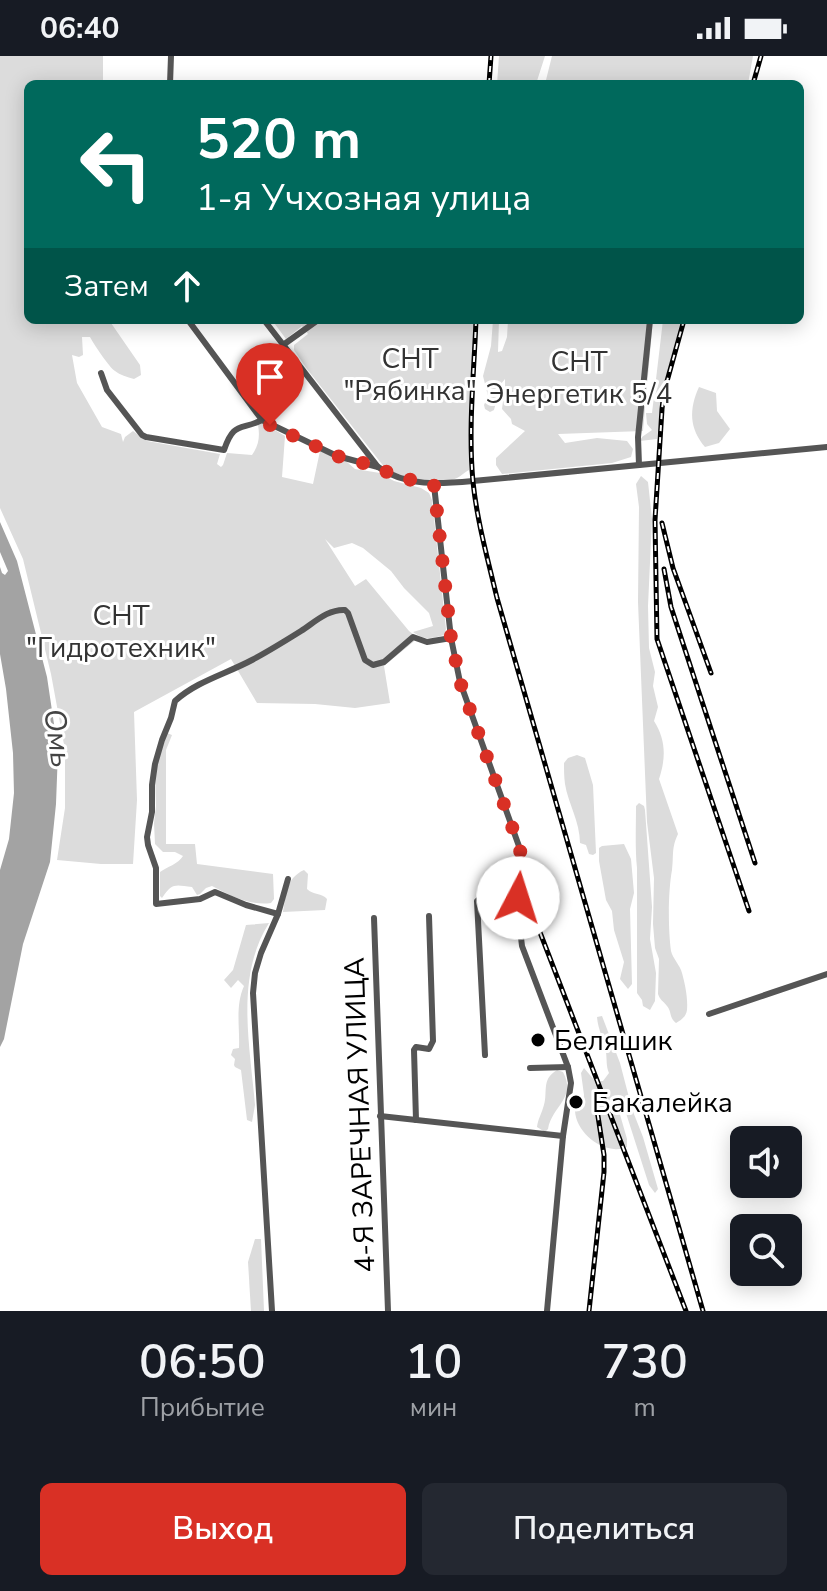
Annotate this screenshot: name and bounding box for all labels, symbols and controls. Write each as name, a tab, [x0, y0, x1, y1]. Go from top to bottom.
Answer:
text: 06:40	[40, 8, 119, 49]
text: 520 m	[196, 101, 361, 178]
icon: left	[64, 112, 168, 216]
text: 1-я Учхозная улица	[196, 174, 531, 223]
icon: ahead	[165, 264, 209, 308]
text: Затем	[64, 266, 149, 307]
park label: СНТ "Рябинка"	[343, 340, 477, 410]
pin	[236, 343, 304, 425]
park label: СНТ Энергетик 5/4	[486, 343, 672, 413]
icon: arrive	[248, 355, 292, 399]
park label: СНТ "Гидротехник"	[26, 597, 216, 667]
water label: Омь	[33, 706, 82, 770]
position arrow	[476, 856, 560, 940]
street label: 4-Я ЗАРЕЧНАЯ УЛИЦА	[336, 957, 384, 1273]
place label: Беляшик	[554, 1022, 673, 1060]
marker: Беляшик	[529, 1031, 547, 1049]
place label: Бакалейка	[592, 1084, 733, 1122]
marker: Бакалейка	[567, 1093, 585, 1111]
map controls	[730, 1126, 802, 1286]
button: sound	[730, 1126, 802, 1198]
button: search	[730, 1214, 802, 1286]
text: 06:50	[139, 1329, 266, 1395]
text: 10	[405, 1329, 462, 1395]
text: 730	[601, 1329, 688, 1395]
text: Прибытие	[140, 1390, 265, 1425]
text: мин	[410, 1390, 457, 1425]
text: m	[634, 1390, 656, 1425]
button: Выход	[40, 1483, 406, 1575]
button: Поделиться	[422, 1483, 787, 1575]

